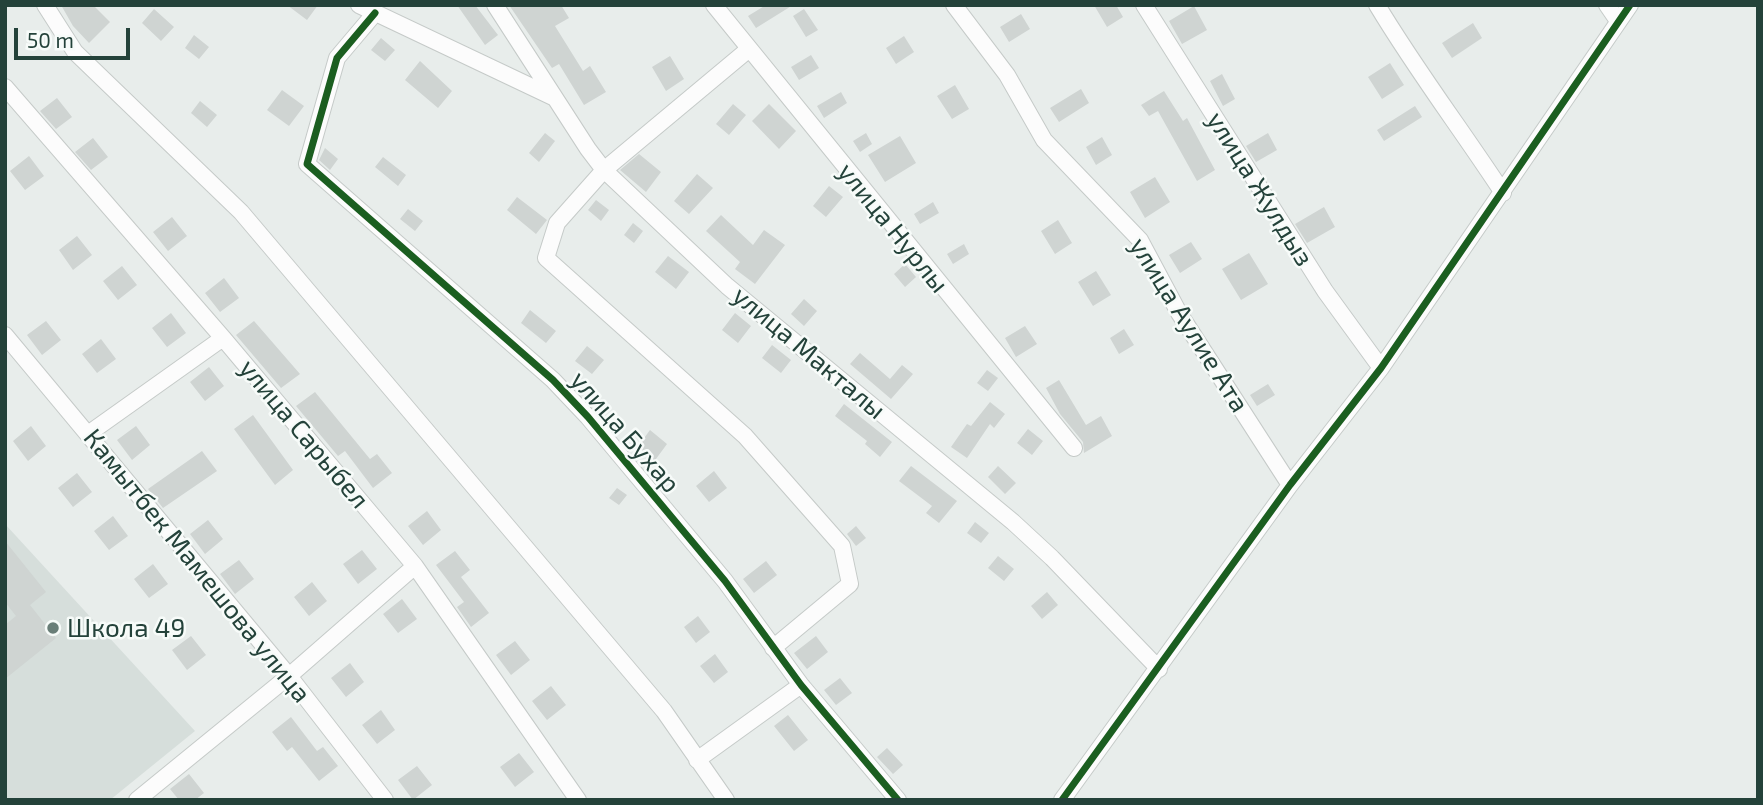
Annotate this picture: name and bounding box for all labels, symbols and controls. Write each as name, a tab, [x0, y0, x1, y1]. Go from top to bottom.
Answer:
scale bar	[18, 14, 133, 58]
text: 50 m	[27, 27, 74, 52]
street label: улица Жулдыз	[1200, 106, 1320, 272]
street label: улица Нурлы	[831, 157, 955, 299]
street label: улица Аулие Ата	[1123, 232, 1255, 418]
street label: улица Макталы	[726, 280, 892, 426]
street label: улица Сарыбел	[233, 353, 375, 515]
street label: улица Бухар	[564, 365, 686, 499]
street label: Камытбек Мамешова улица	[77, 423, 317, 709]
place label: Школа 49	[67, 612, 185, 644]
marker: Школа 49	[45, 620, 61, 636]

